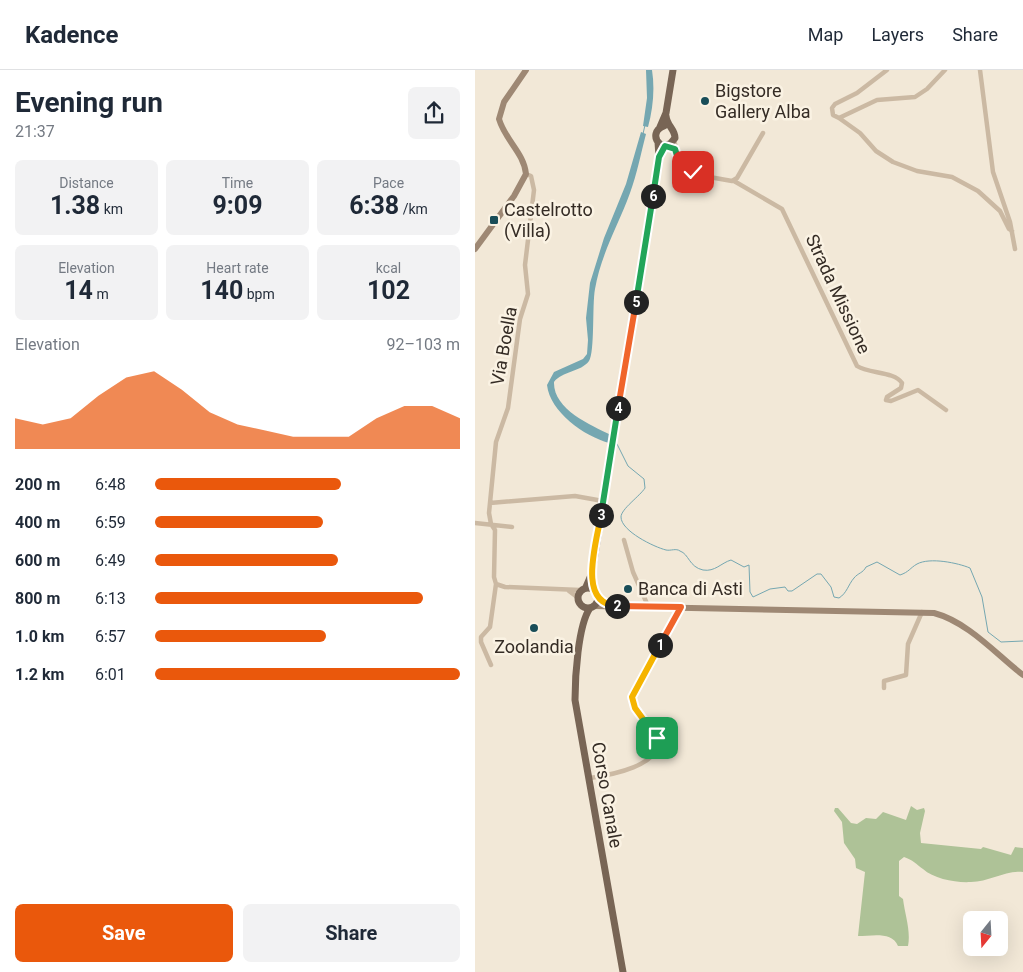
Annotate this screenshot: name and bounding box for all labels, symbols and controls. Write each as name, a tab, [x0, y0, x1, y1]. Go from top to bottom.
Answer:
text: Kadence	[25, 21, 119, 49]
text: Map	[808, 24, 843, 45]
text: Layers	[871, 24, 924, 45]
text: Share	[952, 24, 998, 45]
place label: Bigstore Gallery Alba	[715, 80, 811, 122]
text: Evening run	[15, 86, 163, 119]
button: share	[408, 87, 460, 139]
marker: Bigstore Gallery Alba	[699, 95, 711, 107]
text: 21:37	[15, 122, 55, 141]
pin	[672, 151, 714, 193]
icon: check	[679, 158, 707, 186]
text: Distance	[59, 175, 114, 191]
text: Time	[222, 175, 253, 191]
text: Pace	[373, 175, 404, 191]
pin: 6	[641, 184, 665, 208]
text: 6	[649, 188, 658, 204]
text: 1.38	[50, 191, 100, 220]
text: 9:09	[212, 191, 263, 220]
text: 6:38	[349, 191, 399, 220]
place label: Castelrotto (Villa)	[504, 199, 593, 242]
text: km	[100, 201, 123, 217]
text: /km	[399, 201, 428, 217]
marker: Castelrotto (Villa)	[488, 214, 500, 226]
street label: Strada Missione	[802, 231, 875, 357]
text: Elevation	[58, 260, 115, 276]
text: Heart rate	[206, 260, 269, 276]
text: kcal	[376, 260, 401, 276]
text: 14	[64, 276, 93, 305]
text: 140	[200, 276, 243, 305]
text: 102	[367, 276, 410, 305]
text: m	[93, 286, 109, 302]
text: bpm	[243, 286, 275, 302]
pin: 5	[623, 290, 649, 314]
text: 5	[632, 294, 641, 310]
street label: Via Boella	[486, 305, 521, 387]
text: Elevation	[15, 335, 80, 354]
text: 92–103 m	[387, 335, 460, 354]
pin: 4	[605, 396, 631, 420]
text: 4	[614, 400, 623, 416]
text: 200 m	[15, 475, 60, 494]
text: 6:48	[95, 475, 126, 494]
pin: 3	[589, 502, 613, 528]
text: 3	[597, 507, 606, 523]
text: 400 m	[15, 513, 60, 532]
text: 6:59	[95, 513, 126, 532]
text: 600 m	[15, 551, 60, 570]
text: 6:49	[95, 551, 126, 570]
place label: Banca di Asti	[638, 578, 743, 599]
marker: Banca di Asti	[622, 583, 634, 595]
text: 800 m	[15, 589, 60, 608]
text: 6:13	[95, 589, 126, 608]
pin: 2	[605, 594, 629, 618]
text: 2	[613, 598, 622, 614]
marker: Zoolandia	[528, 622, 540, 634]
text: 1.0 km	[15, 627, 64, 646]
text: 6:57	[95, 627, 126, 646]
pin: 1	[647, 632, 673, 658]
place label: Zoolandia	[494, 636, 574, 657]
text: 1	[656, 637, 665, 653]
text: 1.2 km	[15, 665, 64, 684]
text: 6:01	[95, 665, 126, 684]
pin	[636, 717, 678, 759]
icon: arrive	[643, 724, 671, 752]
street label: Corso Canale	[588, 740, 627, 850]
button: Save	[15, 904, 233, 962]
button: Share	[243, 904, 460, 962]
north arrow	[963, 911, 1007, 956]
map controls	[963, 911, 1008, 956]

